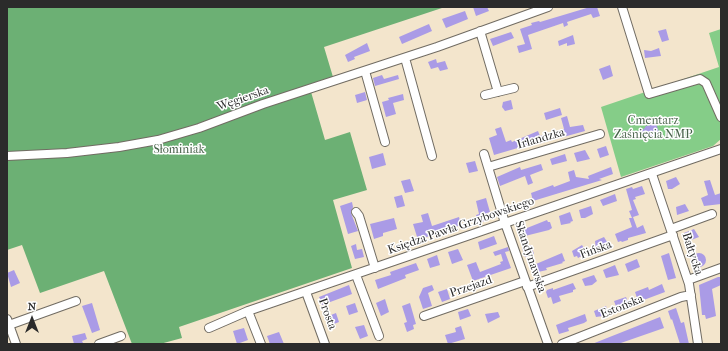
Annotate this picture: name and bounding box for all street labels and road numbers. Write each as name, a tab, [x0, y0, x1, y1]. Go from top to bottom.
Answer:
street label: Węgierska	[215, 83, 271, 115]
street label: Irlandzka	[515, 125, 567, 153]
street label: Księdza Pawła Grzybowskiego	[386, 194, 536, 258]
street label: Skandynawska	[511, 219, 549, 295]
street label: Bałtycka	[678, 231, 706, 277]
street label: Fińska	[578, 238, 614, 262]
street label: Przejazd	[448, 273, 494, 301]
street label: Estońska	[598, 292, 646, 322]
street label: Prosta	[315, 296, 339, 332]

